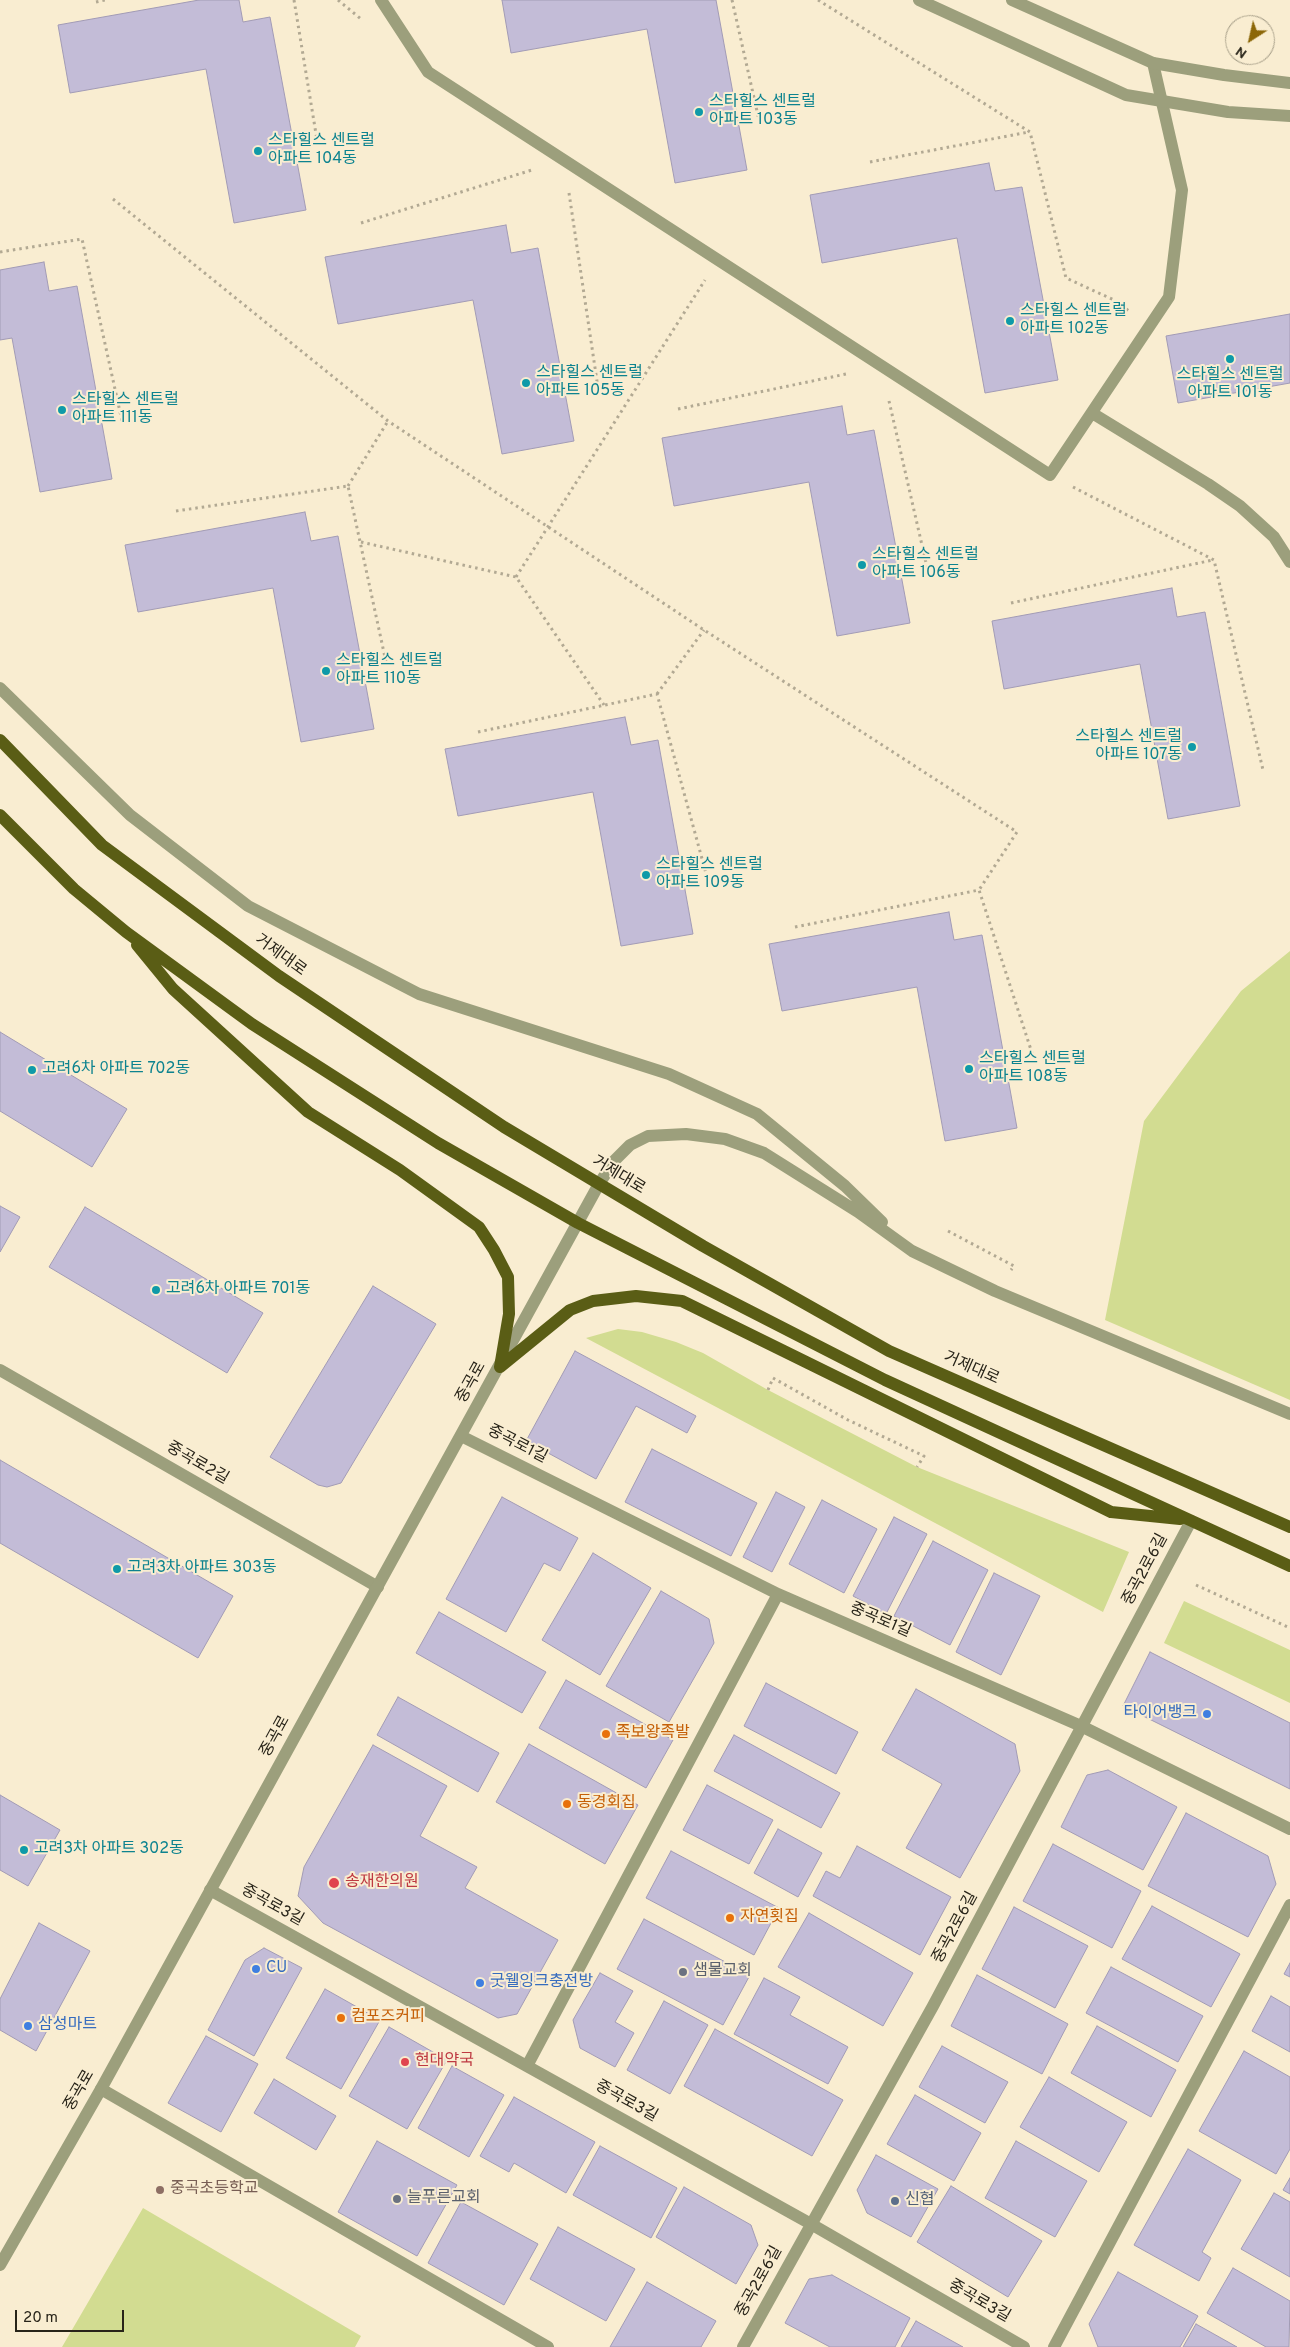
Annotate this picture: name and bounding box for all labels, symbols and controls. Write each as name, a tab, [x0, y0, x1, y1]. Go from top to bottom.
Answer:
north arrow	[1225, 15, 1275, 65]
text: N	[1233, 42, 1251, 62]
place label: 스타힐스 센트럴 아파트 103동	[709, 93, 816, 131]
marker: 스타힐스 센트럴 아파트 103동	[693, 106, 705, 118]
place label: 스타힐스 센트럴 아파트 104동	[268, 132, 375, 170]
marker: 스타힐스 센트럴 아파트 104동	[252, 145, 264, 157]
place label: 스타힐스 센트럴 아파트 102동	[1020, 302, 1127, 340]
marker: 스타힐스 센트럴 아파트 102동	[1004, 315, 1016, 327]
marker: 스타힐스 센트럴 아파트 101동	[1224, 353, 1236, 365]
place label: 스타힐스 센트럴 아파트 105동	[536, 364, 643, 402]
place label: 스타힐스 센트럴 아파트 101동	[1177, 366, 1283, 404]
marker: 스타힐스 센트럴 아파트 105동	[520, 377, 532, 389]
place label: 스타힐스 센트럴 아파트 111동	[72, 391, 179, 429]
marker: 스타힐스 센트럴 아파트 111동	[56, 404, 68, 416]
place label: 스타힐스 센트럴 아파트 106동	[872, 546, 979, 584]
marker: 스타힐스 센트럴 아파트 106동	[856, 559, 868, 571]
place label: 스타힐스 센트럴 아파트 110동	[336, 652, 443, 690]
marker: 스타힐스 센트럴 아파트 110동	[320, 665, 332, 677]
place label: 스타힐스 센트럴 아파트 107동	[1075, 728, 1182, 766]
marker: 스타힐스 센트럴 아파트 107동	[1186, 741, 1198, 753]
place label: 스타힐스 센트럴 아파트 109동	[656, 856, 763, 894]
marker: 스타힐스 센트럴 아파트 109동	[640, 869, 652, 881]
street label: 거제대로	[251, 931, 309, 981]
place label: 스타힐스 센트럴 아파트 108동	[979, 1050, 1086, 1088]
place label: 고려6차 아파트 702동	[42, 1060, 190, 1080]
marker: 스타힐스 센트럴 아파트 108동	[963, 1063, 975, 1075]
marker: 고려6차 아파트 702동	[26, 1064, 38, 1076]
street label: 거제대로	[588, 1153, 648, 1199]
place label: 고려6차 아파트 701동	[166, 1280, 310, 1300]
marker: 고려6차 아파트 701동	[150, 1284, 162, 1296]
street label: 거제대로	[940, 1348, 1002, 1390]
street label: 중곡로	[453, 1359, 491, 1407]
street label: 중곡로1길	[484, 1422, 550, 1468]
street label: 중곡로2길	[162, 1439, 232, 1489]
street label: 중곡2로6길	[1119, 1531, 1173, 1609]
place label: 고려3차 아파트 303동	[127, 1559, 277, 1579]
marker: 고려3차 아파트 303동	[111, 1563, 123, 1575]
street label: 중곡로1길	[846, 1599, 914, 1643]
place label: 타이어뱅크	[1123, 1704, 1197, 1724]
marker: 타이어뱅크	[1201, 1708, 1213, 1720]
street label: 중곡로	[257, 1713, 295, 1761]
place label: 족보왕족발	[616, 1724, 690, 1744]
marker: 족보왕족발	[600, 1728, 612, 1740]
place label: 동경회집	[577, 1794, 636, 1814]
marker: 동경회집	[561, 1798, 573, 1810]
place label: 고려3차 아파트 302동	[34, 1840, 184, 1860]
marker: 고려3차 아파트 302동	[18, 1844, 30, 1856]
place label: 송재한의원	[345, 1873, 419, 1893]
marker: 송재한의원	[327, 1876, 341, 1890]
street label: 중곡로3길	[237, 1881, 307, 1931]
street label: 중곡2로6길	[929, 1889, 983, 1967]
place label: 자연횟집	[740, 1908, 799, 1928]
marker: 자연횟집	[724, 1912, 736, 1924]
place label: CU	[266, 1959, 287, 1979]
place label: 샘물교회	[693, 1962, 752, 1982]
marker: CU	[250, 1963, 262, 1975]
marker: 샘물교회	[677, 1966, 689, 1978]
place label: 굿웰잉크충전방	[490, 1973, 593, 1993]
marker: 굿웰잉크충전방	[474, 1977, 486, 1989]
place label: 컴포즈커피	[351, 2008, 425, 2028]
marker: 컴포즈커피	[335, 2012, 347, 2024]
place label: 삼성마트	[38, 2016, 97, 2036]
marker: 삼성마트	[22, 2020, 34, 2032]
place label: 현대약국	[415, 2052, 474, 2072]
marker: 현대약국	[399, 2056, 411, 2068]
street label: 중곡로	[61, 2067, 99, 2115]
street label: 중곡로3길	[591, 2077, 661, 2127]
place label: 중곡초등학교	[170, 2180, 258, 2200]
marker: 중곡초등학교	[154, 2184, 166, 2196]
place label: 늘푸른교회	[407, 2189, 481, 2209]
place label: 신협	[905, 2191, 934, 2211]
marker: 늘푸른교회	[391, 2193, 403, 2205]
marker: 신협	[889, 2195, 901, 2207]
street label: 중곡2로6길	[733, 2243, 787, 2321]
street label: 중곡로3길	[945, 2277, 1013, 2327]
scale bar	[18, 2300, 126, 2332]
text: 20 m	[23, 2309, 58, 2328]

